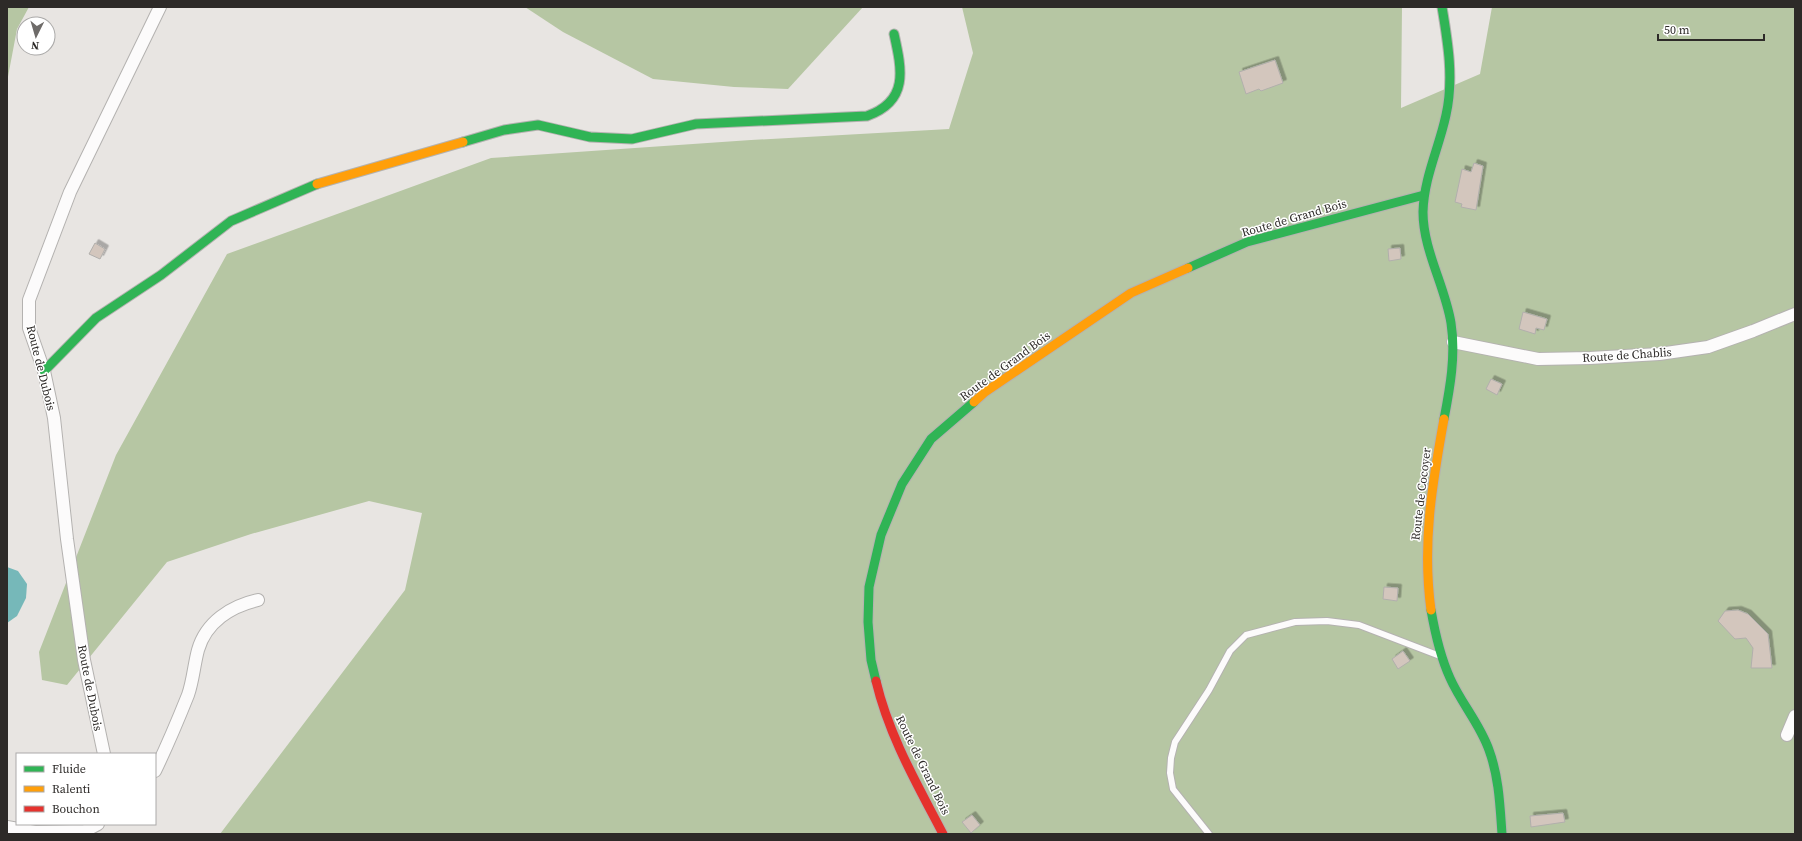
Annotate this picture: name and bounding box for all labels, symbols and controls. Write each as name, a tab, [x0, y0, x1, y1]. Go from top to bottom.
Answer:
north arrow	[16, 16, 56, 56]
scale bar	[1658, 16, 1764, 42]
text: 50 m	[1664, 22, 1690, 38]
text: N	[31, 38, 40, 53]
street label: Route de Grand Bois	[1240, 195, 1348, 241]
street label: Route de Dubois	[23, 324, 59, 412]
street label: Route de Grand Bois	[956, 328, 1054, 404]
street label: Route de Chablis	[1582, 344, 1672, 366]
street label: Route de Cocoyer	[1407, 447, 1435, 541]
street label: Route de Dubois	[74, 644, 106, 732]
street label: Route de Grand Bois	[892, 713, 954, 817]
legend	[16, 753, 156, 825]
text: Fluide	[52, 761, 86, 777]
text: Ralenti	[52, 781, 91, 797]
text: Bouchon	[52, 801, 100, 817]

